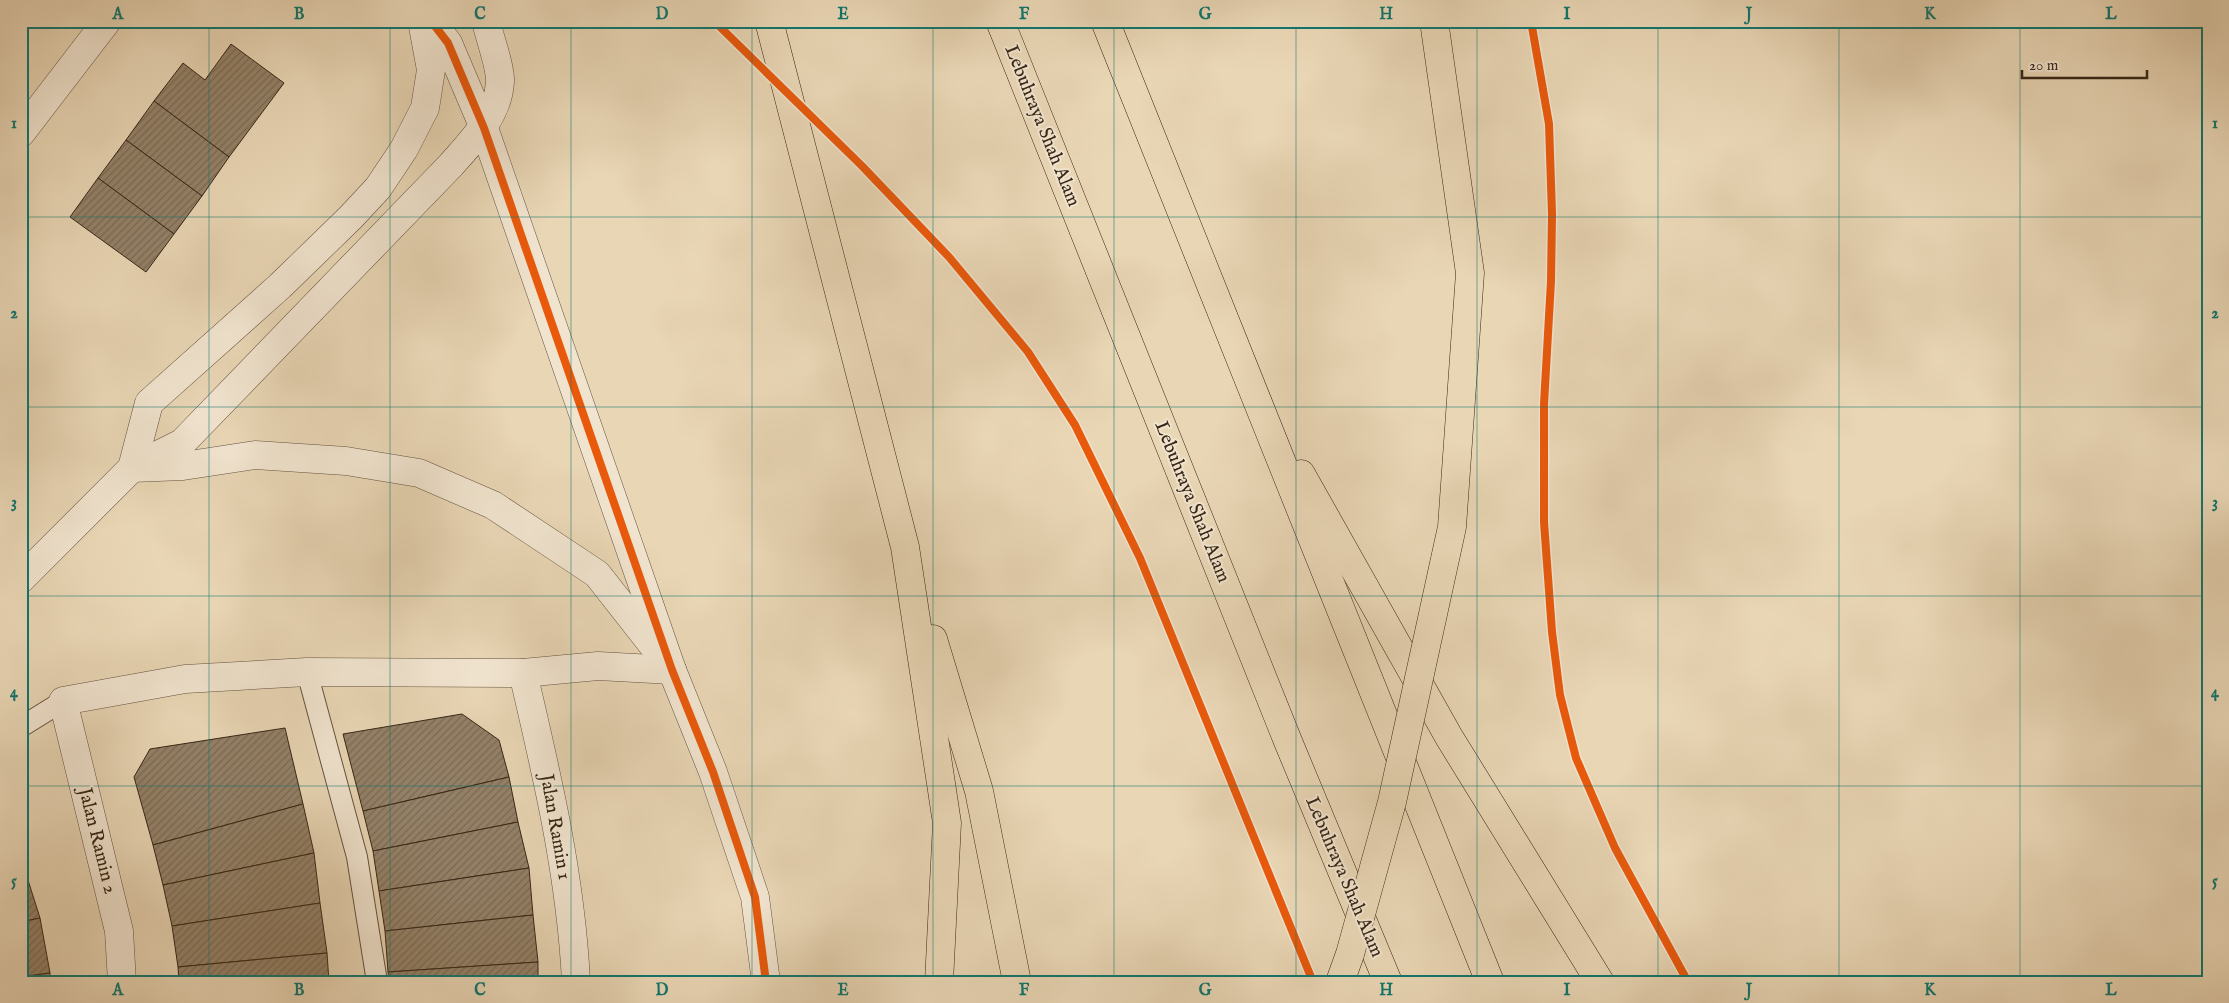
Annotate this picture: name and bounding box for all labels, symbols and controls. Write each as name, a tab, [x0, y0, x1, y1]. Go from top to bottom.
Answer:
text: A	[112, 5, 125, 25]
text: B	[294, 5, 305, 25]
text: C	[474, 5, 486, 25]
text: D	[656, 5, 669, 25]
text: E	[837, 5, 849, 25]
text: F	[1019, 5, 1030, 25]
text: G	[1199, 5, 1212, 25]
text: H	[1379, 5, 1393, 25]
text: I	[1564, 5, 1571, 25]
text: J	[1744, 5, 1753, 25]
text: K	[1924, 5, 1937, 25]
text: L	[2105, 5, 2117, 25]
street label: Lebuhraya Shah Alam	[999, 42, 1086, 211]
scale bar	[2022, 48, 2146, 80]
text: 20 m	[2029, 56, 2059, 75]
text: 1	[11, 114, 17, 134]
text: 1	[2212, 114, 2218, 134]
text: 2	[10, 304, 18, 324]
text: 2	[2211, 304, 2219, 324]
street label: Lebuhraya Shah Alam	[1149, 418, 1236, 587]
text: 3	[11, 493, 17, 513]
text: 3	[2212, 493, 2218, 513]
text: 4	[10, 683, 19, 703]
text: 4	[2211, 683, 2220, 703]
street label: Jalan Ramin 1	[534, 770, 576, 882]
street label: Jalan Ramin 2	[72, 783, 122, 897]
street label: Lebuhraya Shah Alam	[1299, 793, 1389, 961]
text: 5	[11, 872, 17, 892]
text: 5	[2212, 872, 2218, 892]
text: A	[112, 981, 125, 1001]
text: B	[294, 981, 305, 1001]
text: C	[474, 981, 486, 1001]
text: D	[656, 981, 669, 1001]
text: E	[837, 981, 849, 1001]
text: F	[1019, 981, 1030, 1001]
text: G	[1199, 981, 1212, 1001]
text: H	[1379, 981, 1393, 1001]
text: I	[1564, 981, 1571, 1001]
text: J	[1744, 981, 1753, 1001]
text: K	[1924, 981, 1937, 1001]
text: L	[2105, 981, 2117, 1001]

